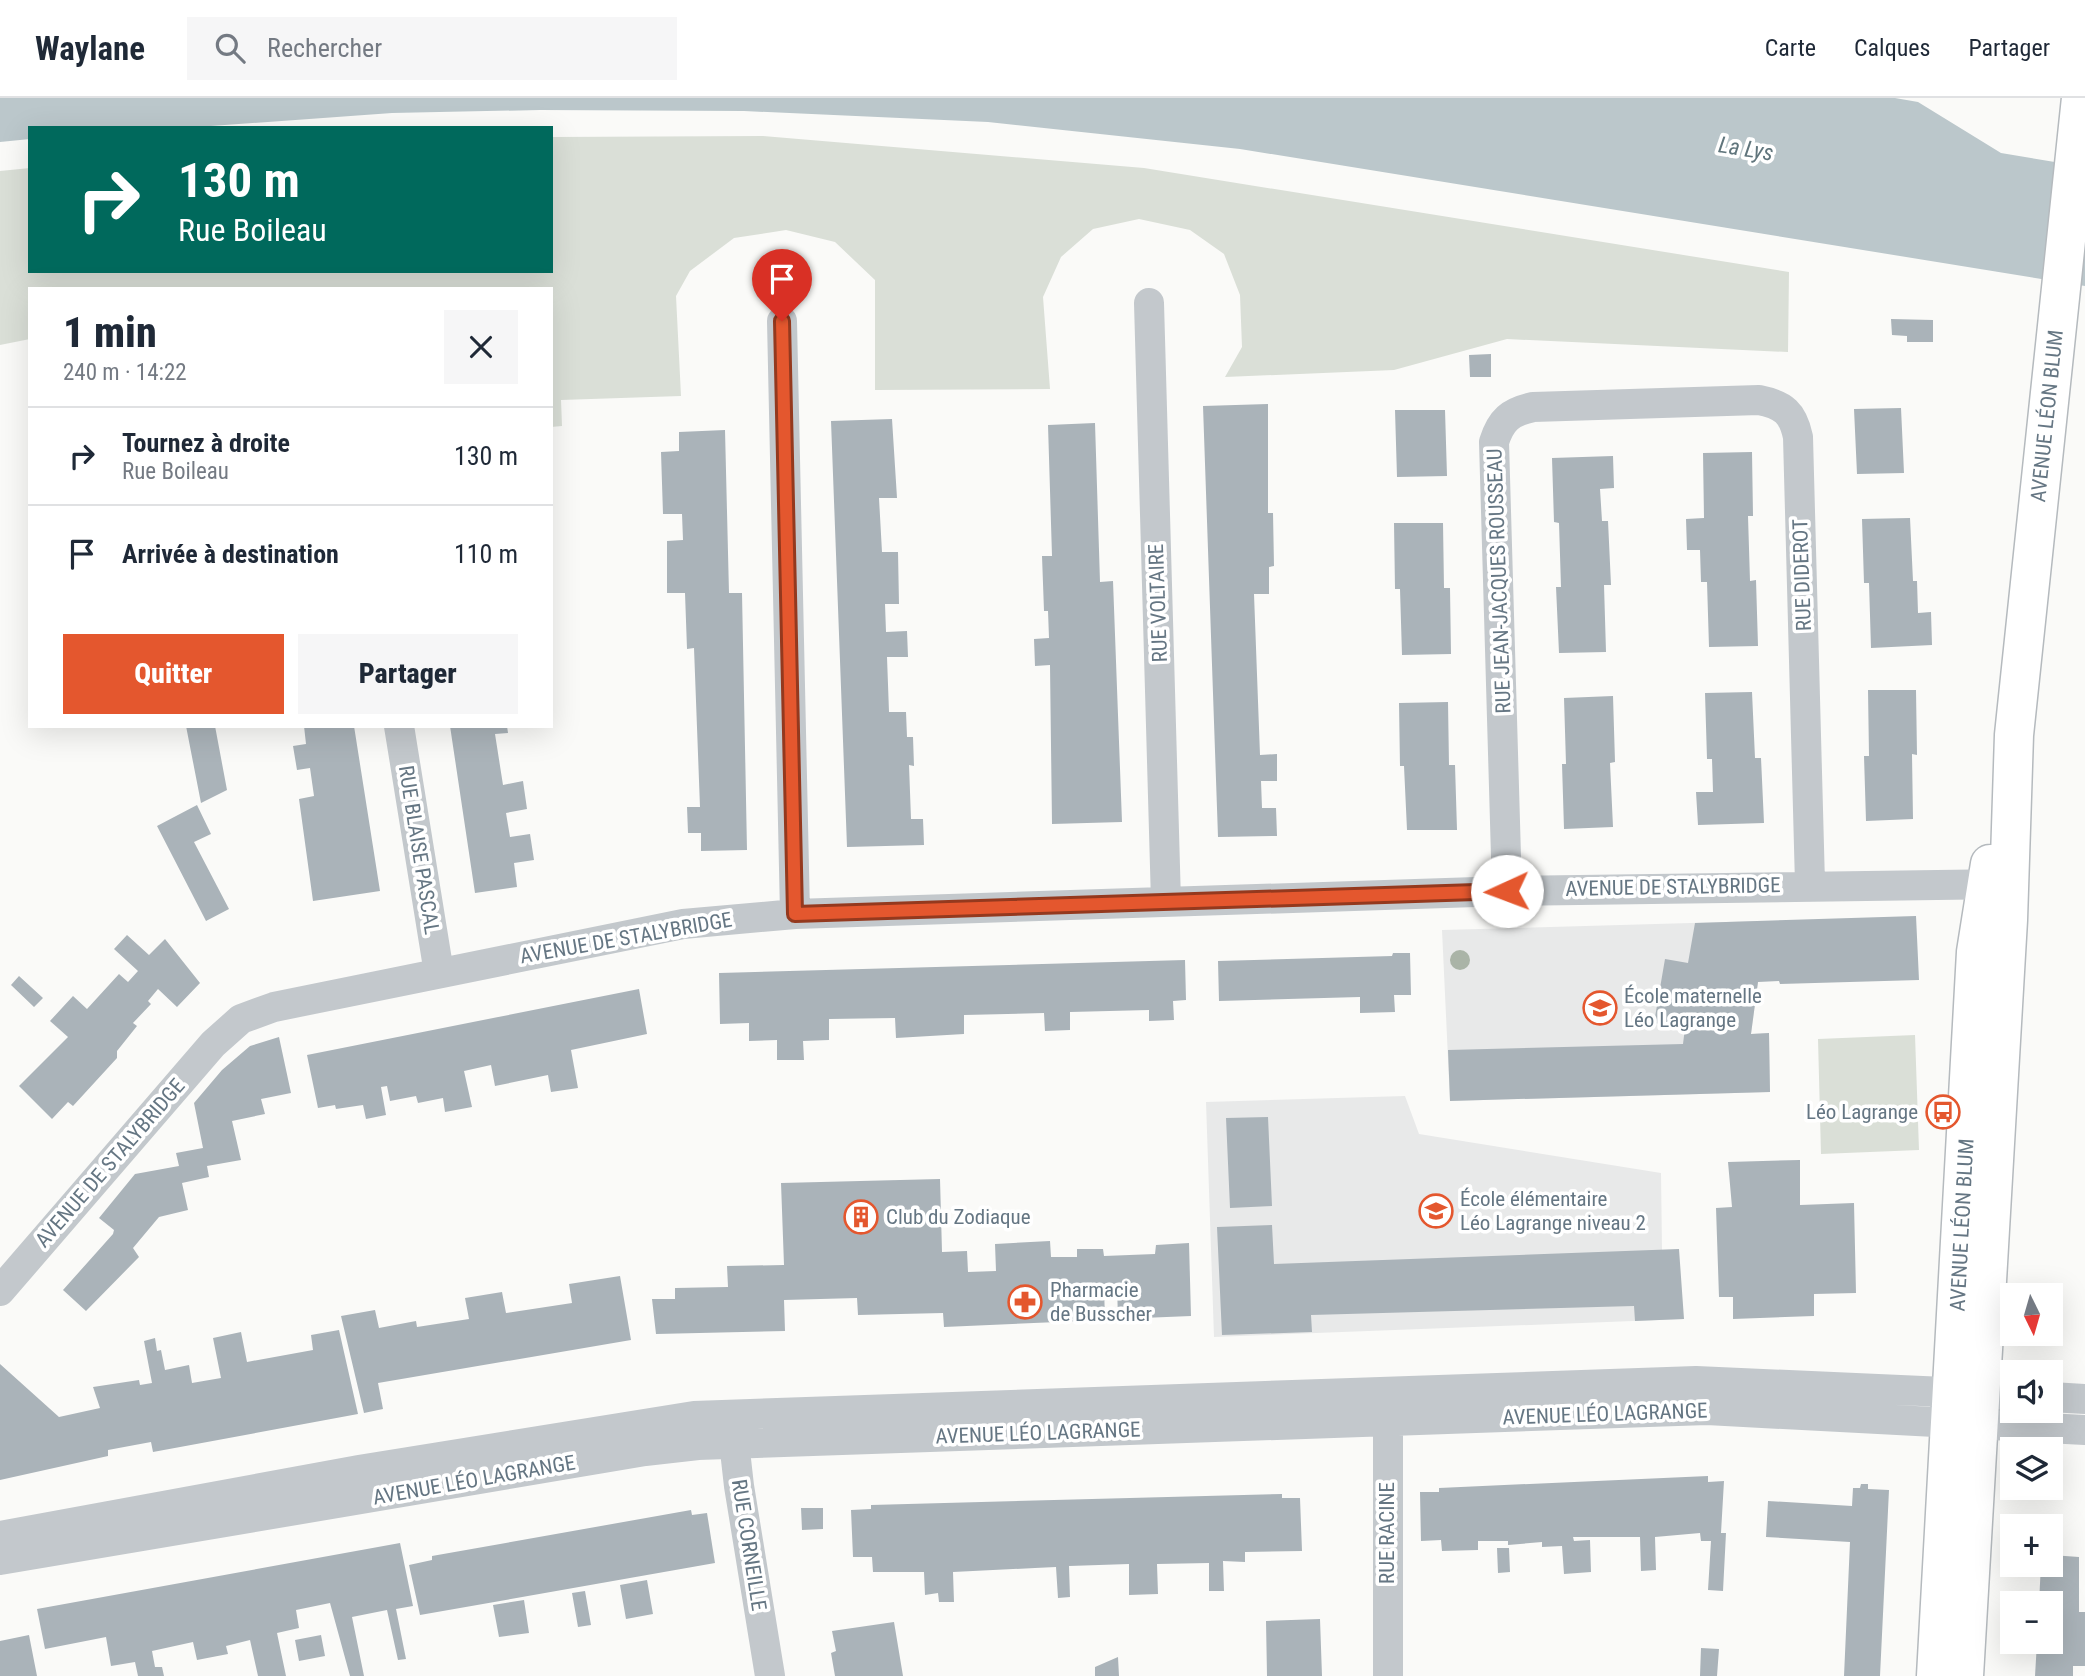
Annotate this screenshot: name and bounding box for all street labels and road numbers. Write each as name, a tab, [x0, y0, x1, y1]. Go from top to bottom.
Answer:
street label: AVENUE LÉON BLUM	[2026, 329, 2068, 503]
street label: RUE JEAN-JACQUES ROUSSEAU	[1482, 448, 1516, 714]
street label: RUE DIDEROT	[1788, 518, 1816, 632]
street label: RUE VOLTAIRE	[1144, 543, 1172, 663]
street label: RUE BLAISE PASCAL	[394, 764, 444, 936]
street label: AVENUE DE STALYBRIDGE	[1565, 873, 1781, 901]
street label: AVENUE DE STALYBRIDGE	[518, 908, 734, 968]
street label: AVENUE DE STALYBRIDGE	[30, 1074, 190, 1252]
street label: AVENUE LÉON BLUM	[1945, 1138, 1979, 1312]
street label: AVENUE LÉO LAGRANGE	[1502, 1398, 1708, 1430]
street label: AVENUE LÉO LAGRANGE	[935, 1417, 1141, 1449]
street label: AVENUE LÉO LAGRANGE	[371, 1450, 577, 1510]
street label: RUE CORNEILLE	[727, 1477, 771, 1613]
street label: RUE RACINE	[1375, 1482, 1399, 1584]

